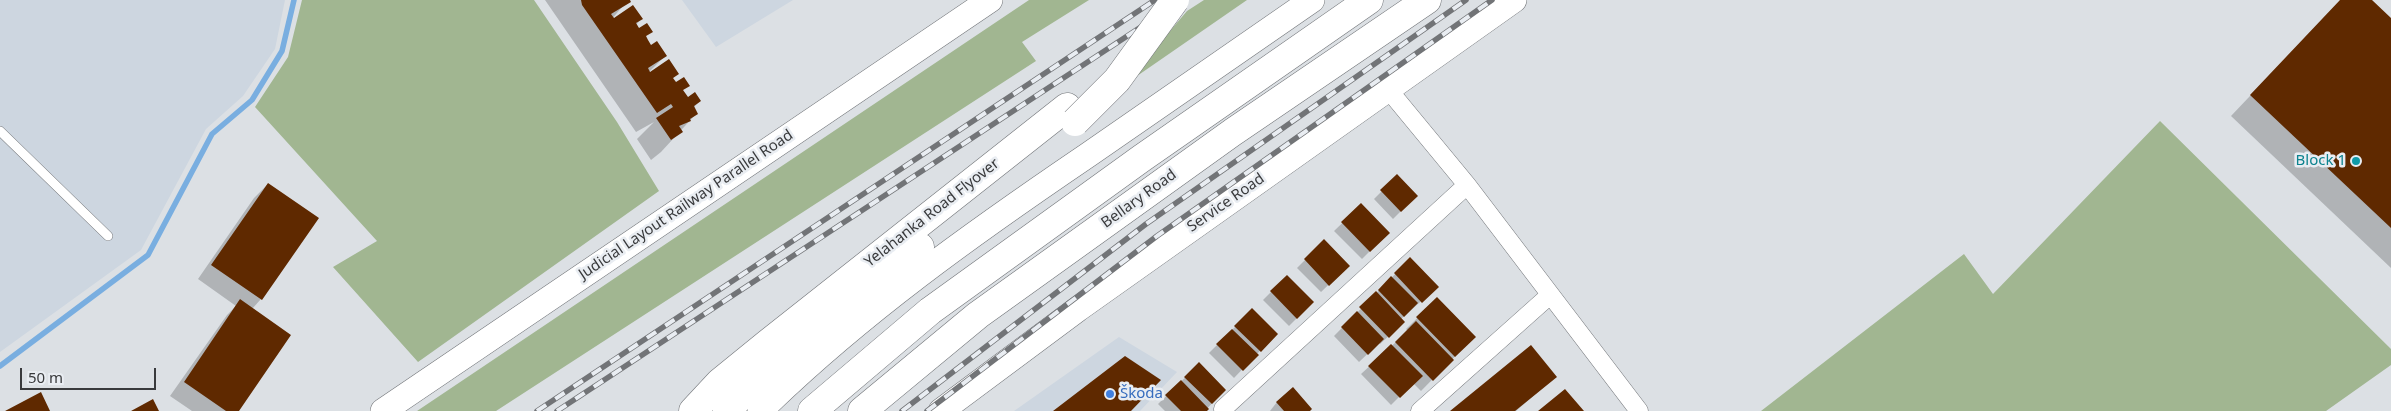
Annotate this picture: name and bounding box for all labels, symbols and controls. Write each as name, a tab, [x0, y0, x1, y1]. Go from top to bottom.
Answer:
street label: Judicial Layout Railway Parallel Road	[576, 126, 796, 284]
place label: Block 1	[2296, 152, 2346, 170]
street label: Yelahanka Road Flyover	[861, 155, 1003, 271]
marker: Block 1	[2350, 155, 2362, 167]
street label: Bellary Road	[1098, 166, 1180, 232]
street label: Service Road	[1184, 170, 1268, 236]
scale bar	[22, 358, 159, 390]
text: 50 m	[28, 367, 63, 387]
place label: Škoda	[1120, 385, 1163, 403]
marker: Škoda	[1104, 388, 1116, 400]

